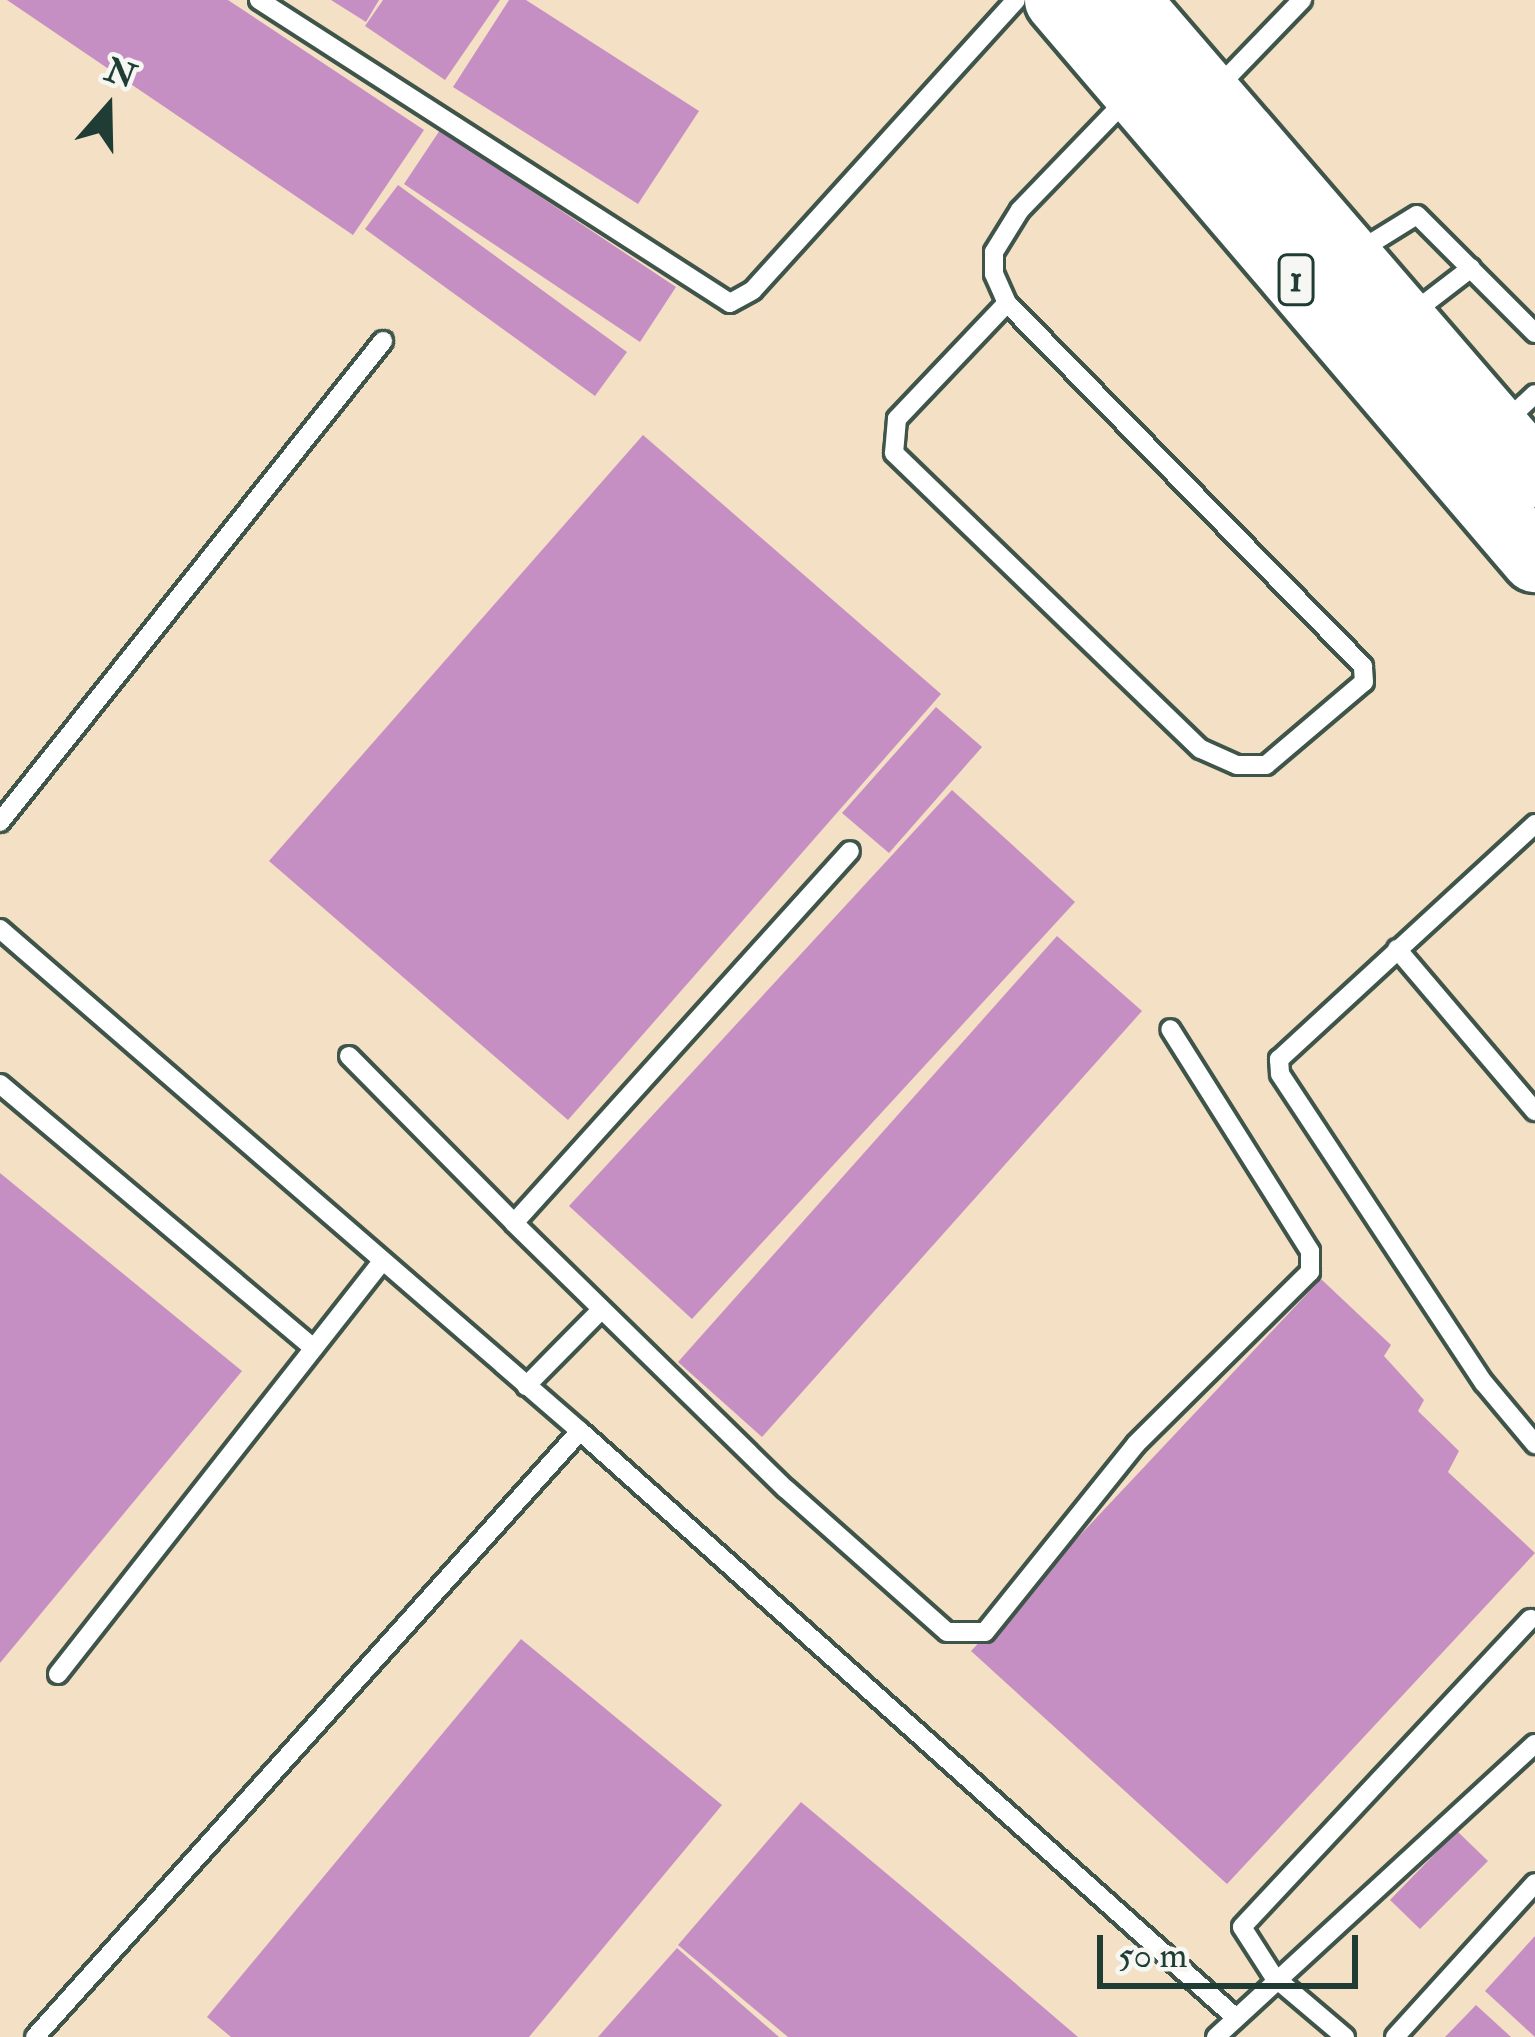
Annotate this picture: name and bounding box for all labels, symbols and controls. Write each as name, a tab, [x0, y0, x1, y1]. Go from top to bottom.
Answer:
north arrow	[48, 48, 168, 168]
text: N	[100, 49, 141, 98]
road number: 1	[1275, 250, 1317, 310]
scale bar	[1103, 1911, 1364, 1985]
text: 50 m	[1118, 1933, 1187, 1978]

